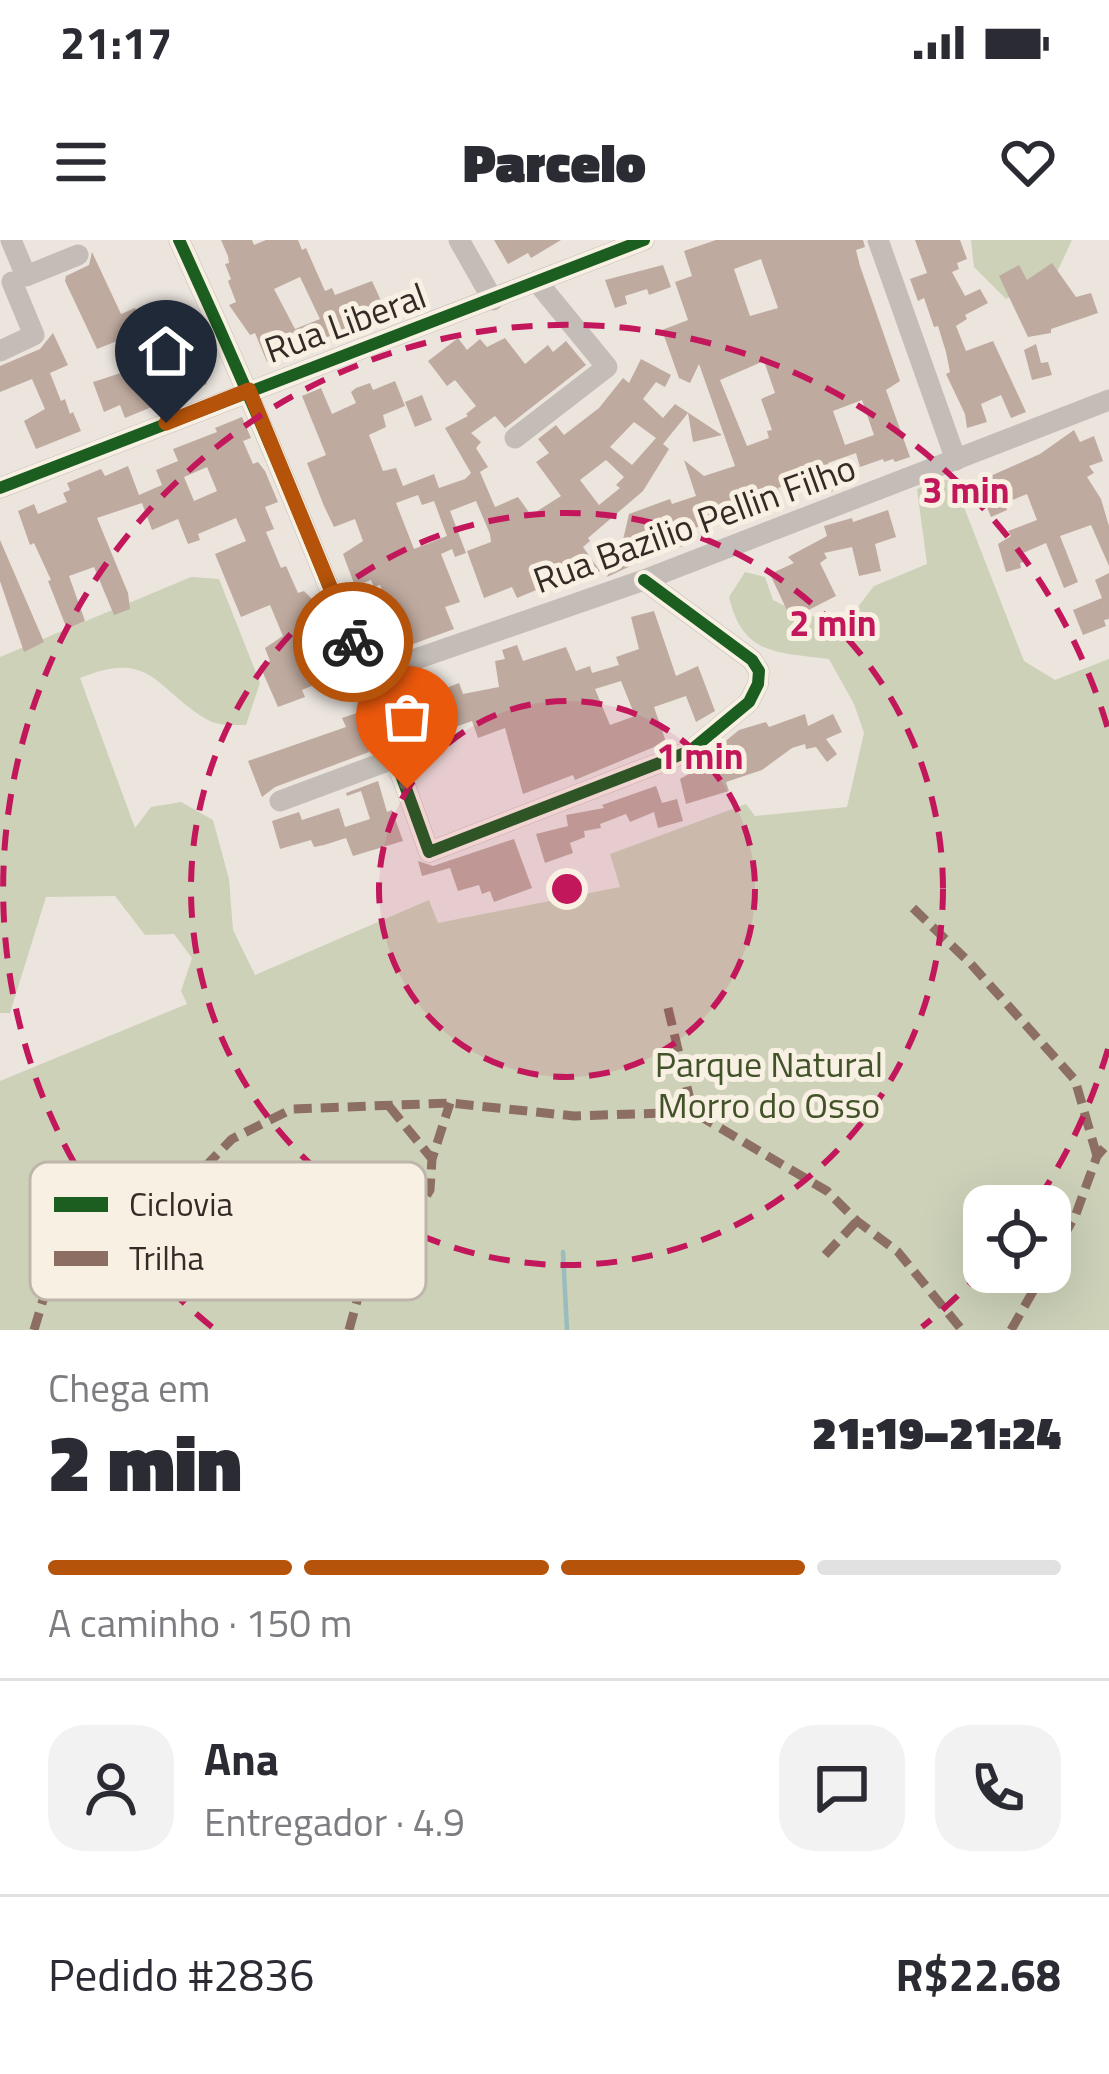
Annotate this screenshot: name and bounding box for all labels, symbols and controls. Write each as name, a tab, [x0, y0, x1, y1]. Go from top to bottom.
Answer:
text: 21:17	[60, 8, 172, 76]
text: Parcelo	[463, 121, 646, 203]
icon: menu	[48, 129, 114, 195]
icon: heart	[995, 129, 1061, 195]
street label: Rua Liberal	[257, 267, 433, 377]
pin	[115, 300, 217, 423]
icon: home	[133, 318, 199, 384]
street label: Rua Bazilio Pellin Filho	[525, 439, 863, 607]
text: 3 min	[922, 462, 1010, 517]
courier	[293, 582, 413, 702]
text: 2 min	[789, 595, 877, 650]
icon: bike	[320, 609, 386, 675]
pin	[356, 666, 458, 789]
icon: bag	[374, 684, 440, 750]
text: 1 min	[656, 728, 744, 783]
centre of rings	[546, 868, 588, 910]
park label: Parque Natural Morro do Osso	[655, 1036, 883, 1132]
legend	[30, 1162, 426, 1300]
text: Ciclovia	[129, 1179, 233, 1229]
map controls	[963, 1185, 1071, 1293]
button: locate	[963, 1185, 1071, 1293]
text: Trilha	[129, 1233, 204, 1283]
text: Chega em	[48, 1358, 210, 1417]
text: 21:19–21:24	[812, 1398, 1061, 1466]
text: 2 min	[48, 1403, 242, 1521]
text: A caminho · 150 m	[48, 1593, 352, 1652]
text: Ana	[204, 1724, 279, 1792]
button: person	[48, 1725, 174, 1851]
button: chat	[779, 1725, 905, 1851]
button: phone	[935, 1725, 1061, 1851]
text: Entregador · 4.9	[204, 1792, 465, 1851]
text: Pedido #2836	[48, 1940, 314, 2008]
text: R$22.68	[896, 1940, 1061, 2008]

